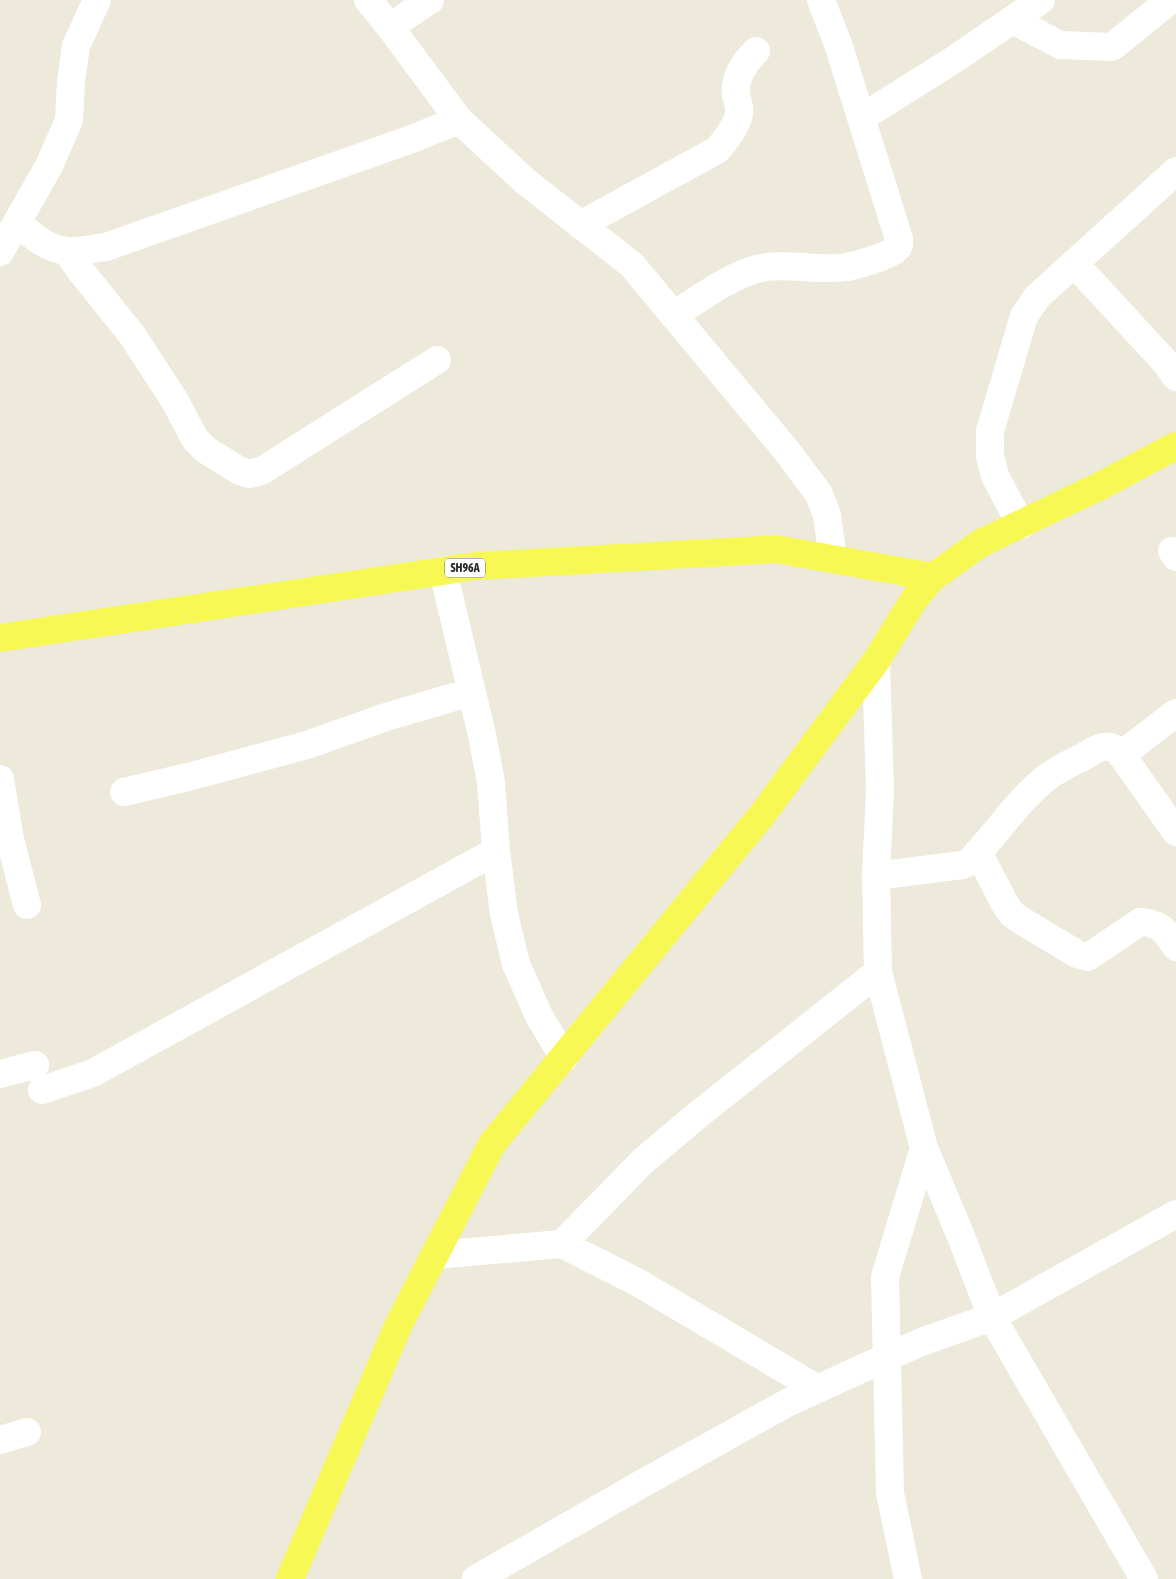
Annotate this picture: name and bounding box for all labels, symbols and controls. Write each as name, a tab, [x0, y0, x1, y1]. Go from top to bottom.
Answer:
road number: SH96A	[445, 558, 485, 578]

